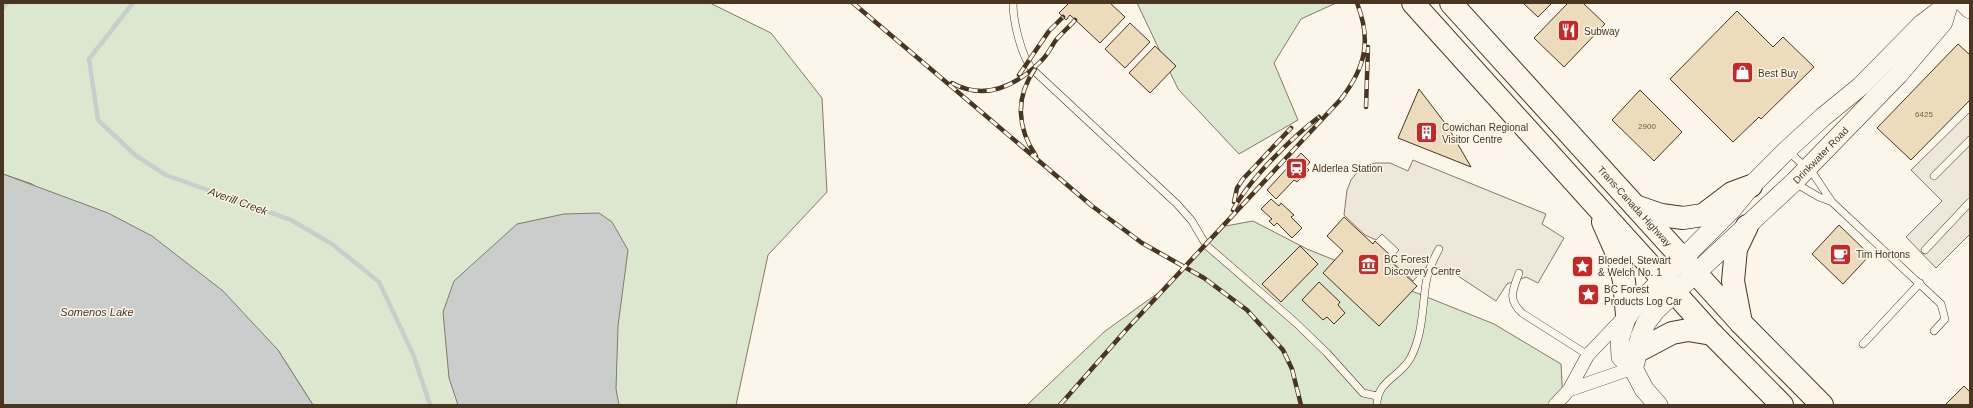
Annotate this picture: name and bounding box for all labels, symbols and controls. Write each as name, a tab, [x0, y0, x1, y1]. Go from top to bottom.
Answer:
restaurant icon: Subway	[1556, 18, 1582, 44]
place label: Subway	[1584, 26, 1620, 37]
shop icon: Best Buy	[1729, 60, 1755, 86]
place label: Best Buy	[1758, 68, 1798, 79]
house number: 6425	[1915, 110, 1933, 119]
building icon: Cowichan Regional Visitor Centre	[1413, 120, 1439, 146]
place label: Cowichan Regional Visitor Centre	[1442, 122, 1528, 145]
house number: 2900	[1638, 122, 1656, 131]
street label: Drinkwater Road	[1790, 124, 1850, 186]
station icon: Alderlea Station	[1283, 155, 1309, 181]
place label: Alderlea Station	[1312, 163, 1383, 174]
street label: Trans-Canada Highway	[1596, 164, 1674, 249]
water label: Averill Creek	[206, 184, 270, 217]
cafe icon: Tim Hortons	[1828, 241, 1854, 267]
place label: Tim Hortons	[1856, 249, 1910, 260]
museum icon: BC Forest Discovery Centre	[1355, 252, 1381, 278]
place icon: Bloedel, Stewart & Welch No. 1	[1570, 253, 1596, 279]
place label: BC Forest Discovery Centre	[1384, 254, 1461, 277]
place label: Bloedel, Stewart & Welch No. 1	[1598, 255, 1671, 278]
place icon: BC Forest Products Log Car	[1576, 282, 1602, 308]
place label: BC Forest Products Log Car	[1604, 284, 1682, 307]
water label: Somenos Lake	[60, 306, 134, 318]

